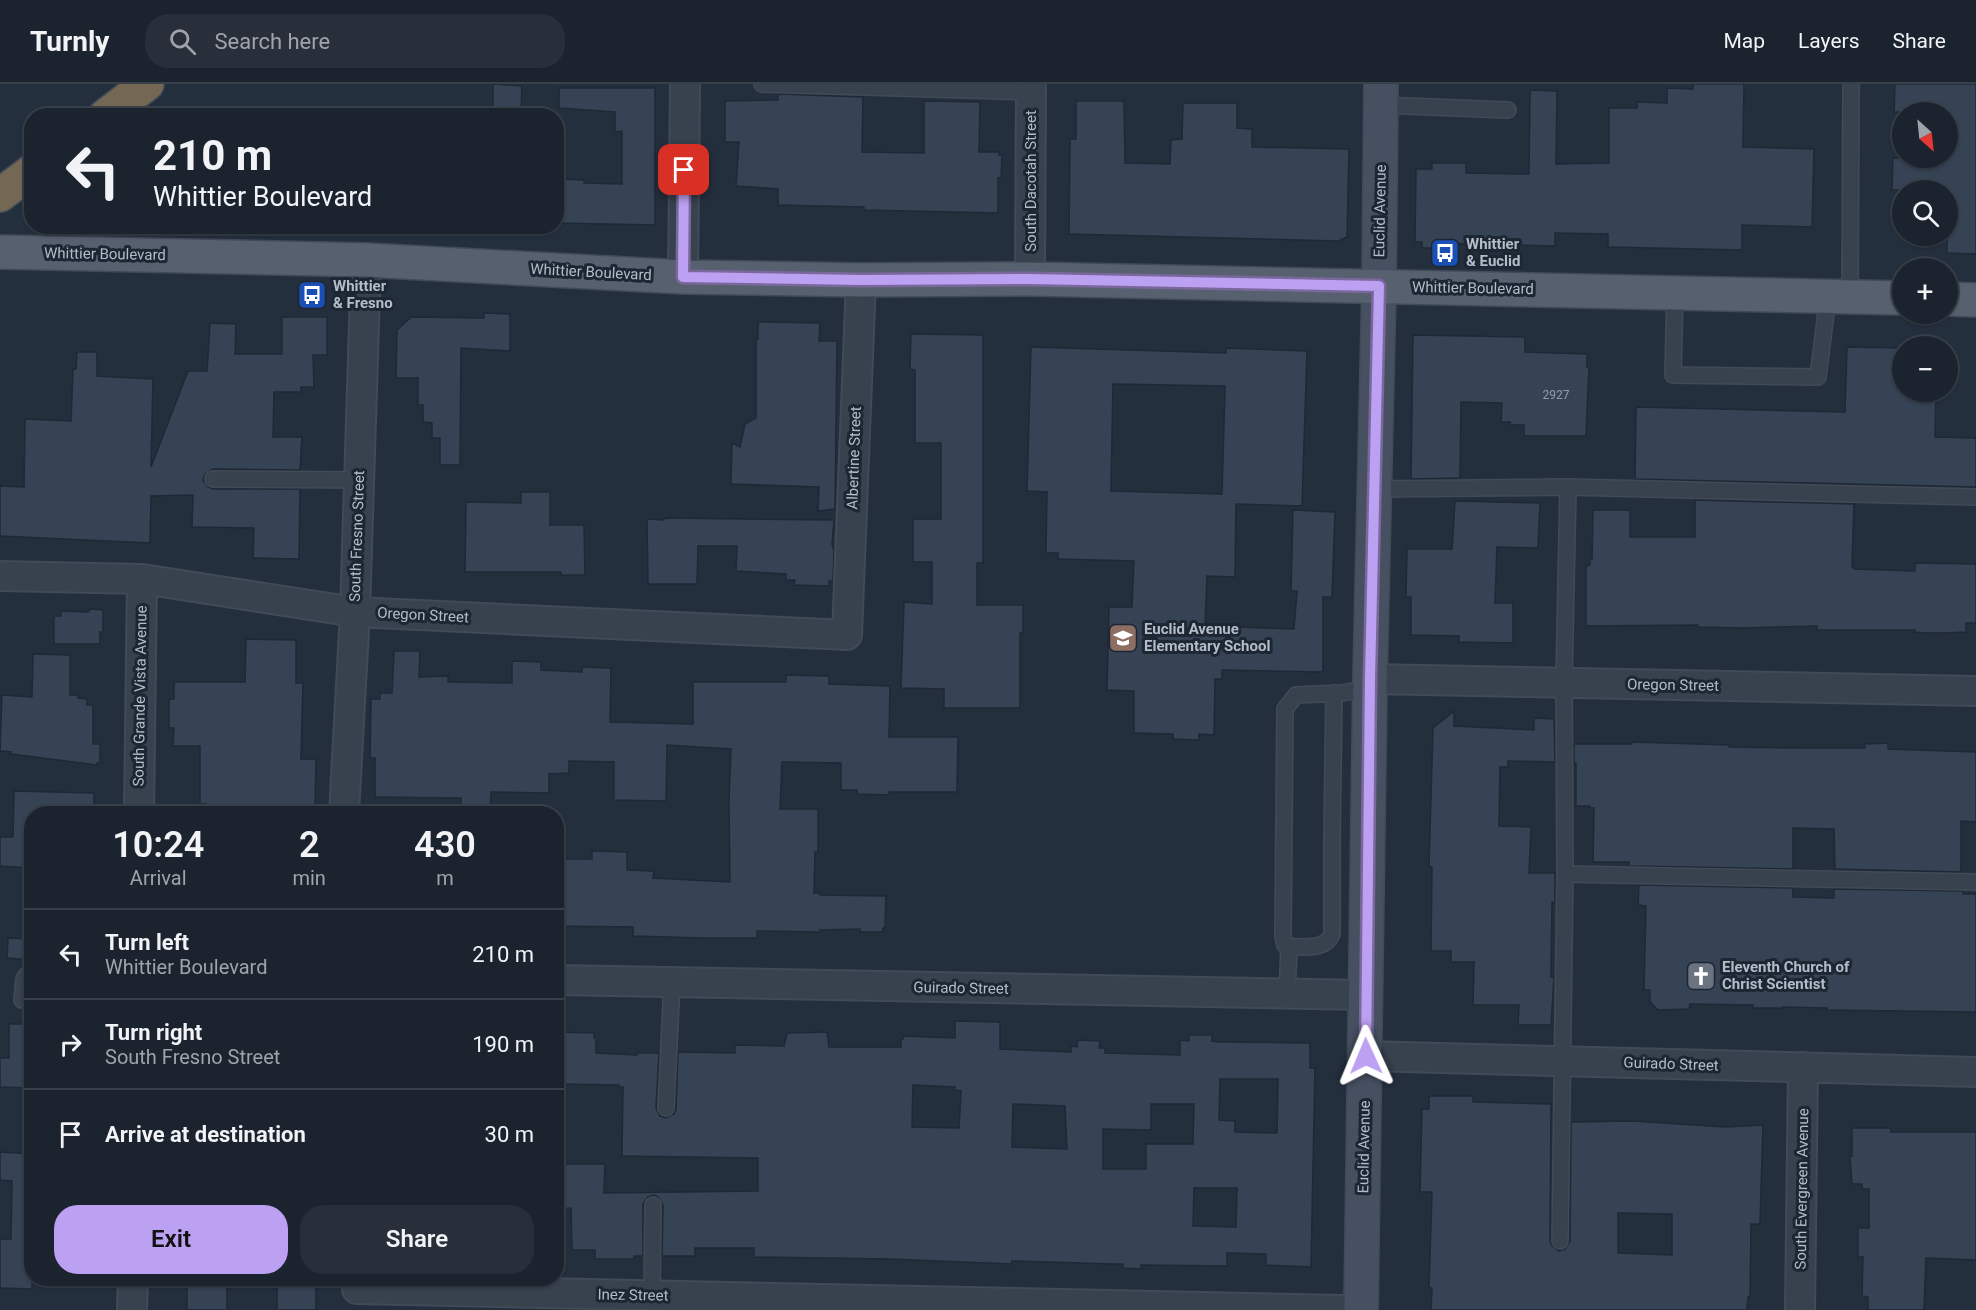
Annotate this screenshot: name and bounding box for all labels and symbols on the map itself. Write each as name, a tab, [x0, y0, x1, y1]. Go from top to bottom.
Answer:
north arrow	[1892, 102, 1958, 168]
street label: South Dacotah Street	[1022, 110, 1040, 252]
pin	[658, 144, 709, 195]
street label: Euclid Avenue	[1370, 164, 1390, 258]
place label: Whittier & Euclid	[1466, 235, 1521, 270]
bus stop icon: Whittier & Euclid	[1429, 237, 1461, 269]
street label: Whittier Boulevard	[44, 244, 166, 264]
street label: Whittier Boulevard	[530, 260, 652, 284]
place label: Whittier & Fresno	[333, 277, 393, 312]
street label: Whittier Boulevard	[1412, 278, 1534, 298]
bus stop icon: Whittier & Fresno	[296, 279, 328, 311]
house number: 2927	[1543, 388, 1570, 402]
street label: Albertine Street	[843, 406, 865, 510]
street label: South Fresno Street	[346, 470, 368, 602]
street label: Oregon Street	[377, 604, 469, 626]
street label: South Grande Vista Avenue	[129, 605, 151, 787]
place label: Euclid Avenue Elementary School	[1144, 620, 1270, 655]
school or university icon: Euclid Avenue Elementary School	[1107, 622, 1139, 654]
street label: Oregon Street	[1627, 675, 1719, 695]
place label: Eleventh Church of Christ Scientist	[1722, 958, 1850, 993]
church icon: Eleventh Church of Christ Scientist	[1685, 960, 1717, 992]
street label: Guirado Street	[913, 978, 1009, 998]
position arrow	[1334, 1024, 1398, 1088]
street label: Guirado Street	[1623, 1053, 1719, 1075]
street label: Euclid Avenue	[1354, 1100, 1374, 1194]
street label: South Evergreen Avenue	[1792, 1108, 1812, 1270]
street label: Inez Street	[597, 1285, 669, 1305]

